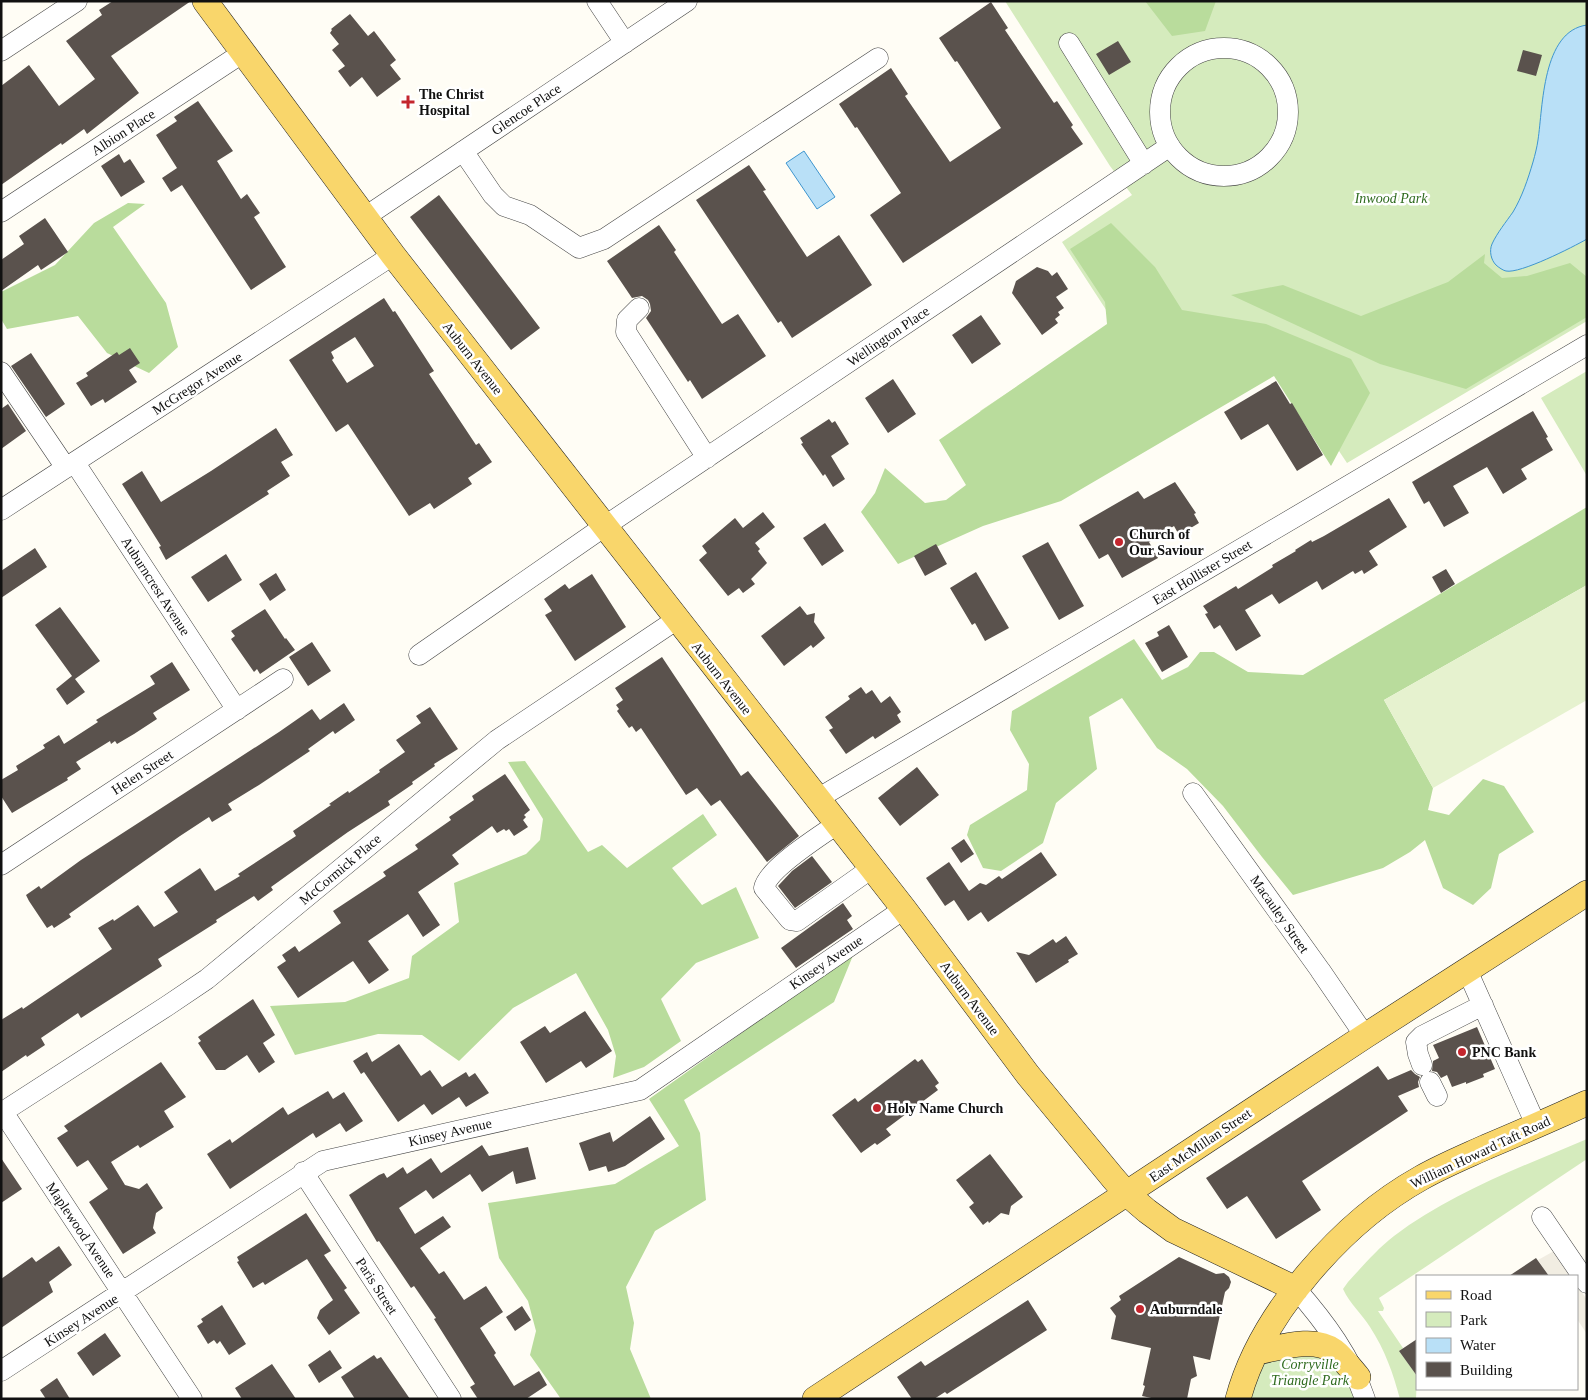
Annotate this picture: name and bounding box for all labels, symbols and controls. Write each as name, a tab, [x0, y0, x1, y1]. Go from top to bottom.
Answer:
street label: Glencoe Place	[489, 81, 564, 138]
place label: The Christ Hospital	[419, 87, 484, 118]
marker: The Christ Hospital	[401, 95, 415, 109]
street label: Albion Place	[89, 106, 158, 159]
park label: Inwood Park	[1354, 191, 1428, 206]
street label: Wellington Place	[844, 303, 932, 369]
street label: Auburn Avenue	[440, 319, 506, 398]
street label: McGregor Avenue	[150, 349, 245, 418]
place label: Church of Our Saviour	[1129, 527, 1204, 558]
street label: Auburncrest Avenue	[118, 534, 193, 638]
marker: Church of Our Saviour	[1113, 536, 1125, 548]
street label: East Hollister Street	[1150, 537, 1255, 608]
street label: Auburn Avenue	[689, 639, 755, 718]
street label: Helen Street	[109, 747, 176, 798]
street label: McCormick Place	[297, 831, 384, 908]
street label: Macauley Street	[1247, 873, 1312, 956]
street label: Kinsey Avenue	[787, 932, 866, 992]
street label: Auburn Avenue	[937, 959, 1002, 1038]
place label: PNC Bank	[1472, 1045, 1536, 1060]
marker: PNC Bank	[1456, 1046, 1468, 1058]
place label: Holy Name Church	[887, 1101, 1004, 1116]
marker: Holy Name Church	[871, 1102, 883, 1114]
street label: East McMillan Street	[1146, 1106, 1254, 1185]
street label: William Howard Taft Road	[1408, 1113, 1553, 1191]
street label: Kinsey Avenue	[407, 1116, 493, 1149]
street label: Maplewood Avenue	[43, 1180, 118, 1281]
street label: Paris Street	[353, 1255, 400, 1317]
legend	[1416, 1275, 1578, 1390]
text: Road	[1460, 1287, 1492, 1303]
street label: Kinsey Avenue	[42, 1291, 121, 1350]
place label: Auburndale	[1150, 1302, 1222, 1317]
marker: Auburndale	[1134, 1303, 1146, 1315]
text: Park	[1460, 1312, 1488, 1328]
text: Water	[1460, 1337, 1495, 1353]
park label: Corryville Triangle Park	[1271, 1357, 1350, 1388]
text: Building	[1460, 1362, 1513, 1378]

